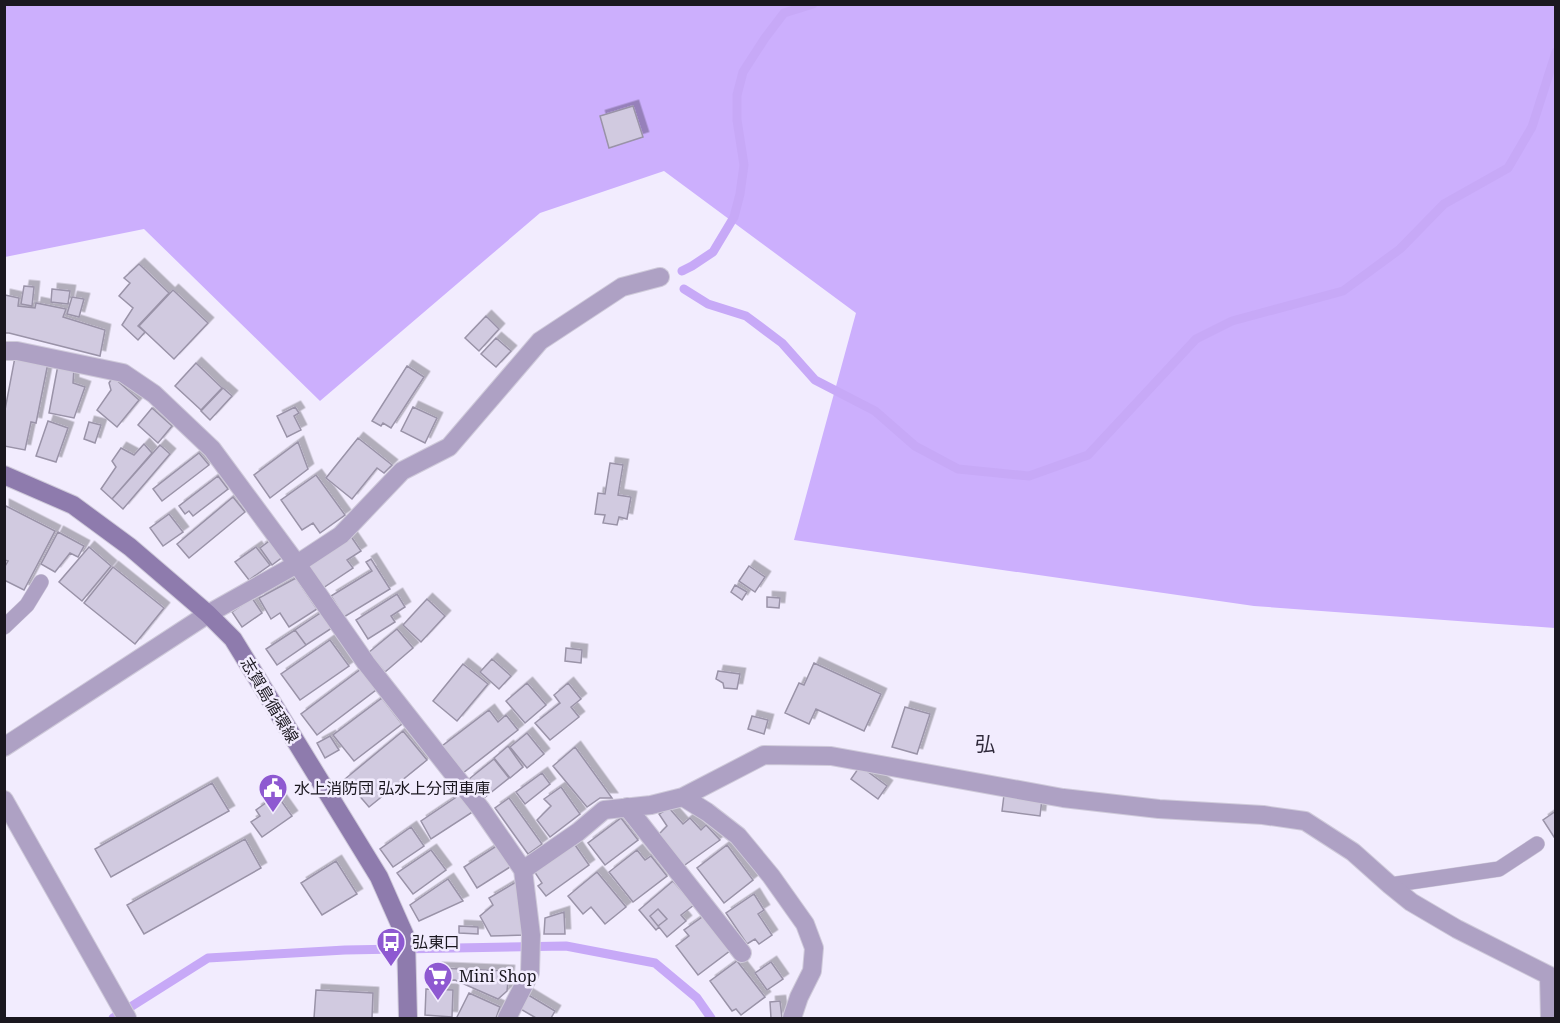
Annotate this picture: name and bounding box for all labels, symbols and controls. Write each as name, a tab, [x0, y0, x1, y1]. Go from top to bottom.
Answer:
street label: 志賀島循環線	[236, 653, 304, 747]
district label: 弘	[975, 730, 995, 757]
public building icon: 水上消防団 弘水上分団車庫	[257, 772, 289, 814]
place label: 水上消防団 弘水上分団車庫	[294, 777, 490, 799]
bus stop icon: 弘東口	[375, 926, 407, 968]
place label: 弘東口	[412, 931, 460, 953]
supermarket icon: Mini Shop	[422, 960, 454, 1002]
place label: Mini Shop	[459, 965, 537, 987]

